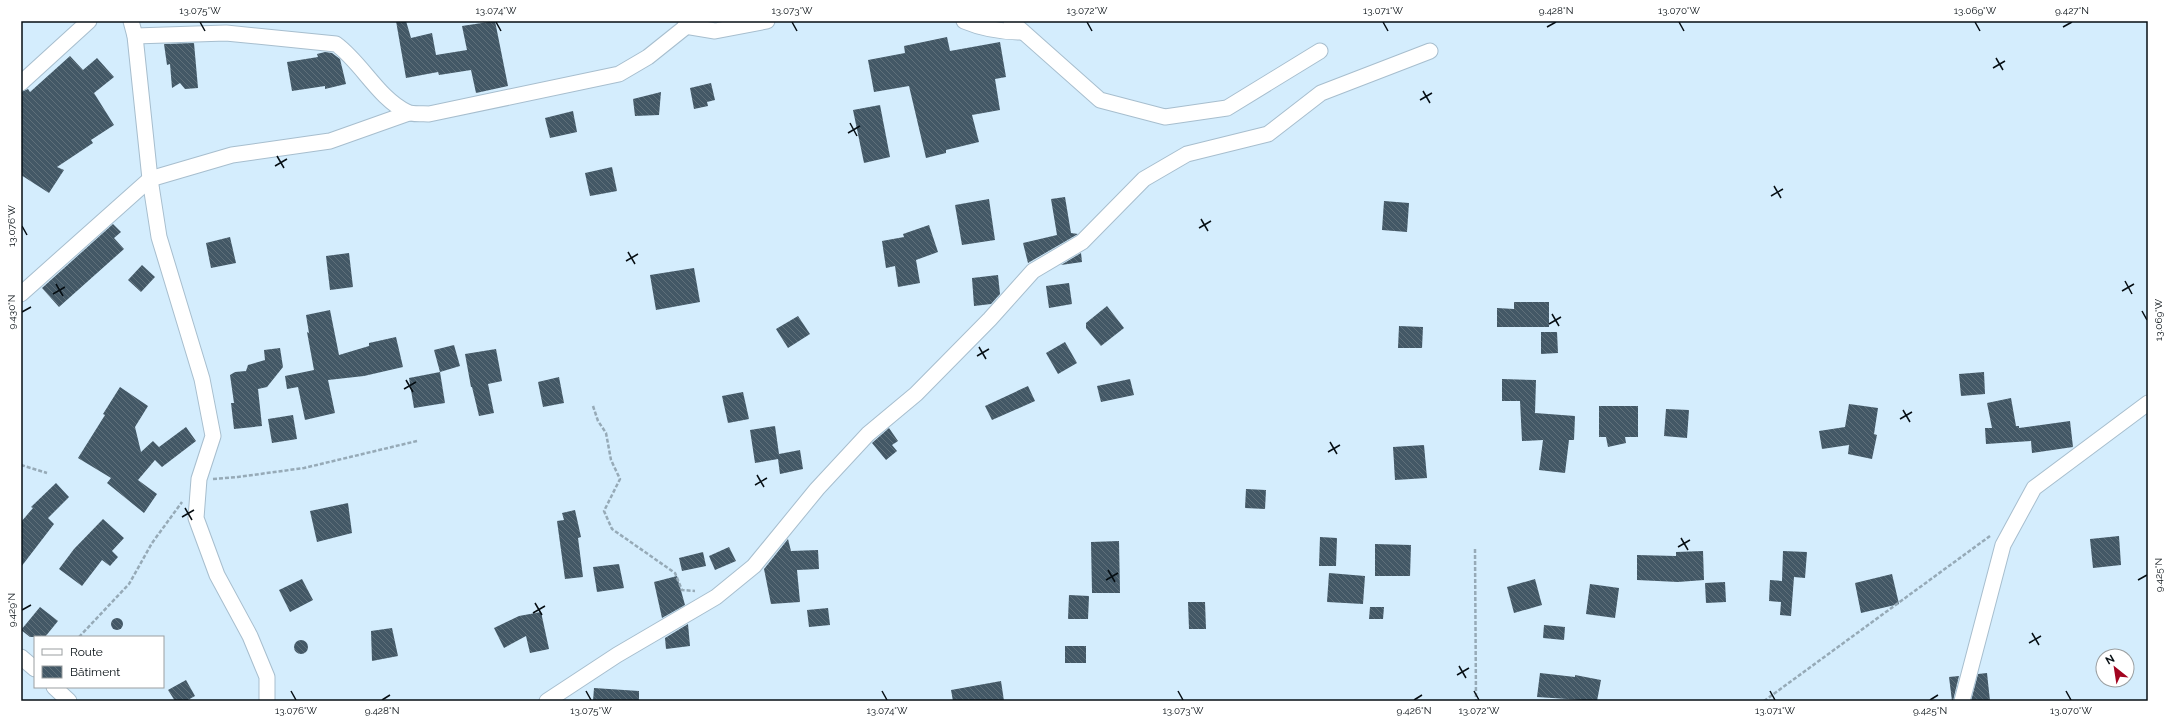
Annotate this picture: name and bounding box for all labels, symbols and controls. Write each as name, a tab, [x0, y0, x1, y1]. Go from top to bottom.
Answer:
text: 13.075°W	[179, 5, 221, 16]
text: 13.074°W	[476, 5, 517, 16]
text: 13.073°W	[771, 5, 813, 16]
text: 13.072°W	[1066, 5, 1108, 16]
text: 13.071°W	[1363, 5, 1404, 16]
text: 9.428°N	[1539, 5, 1573, 16]
text: 13.070°W	[1658, 5, 1700, 16]
text: 13.069°W	[1954, 5, 1997, 16]
text: 9.427°N	[2055, 5, 2089, 16]
text: 13.076°W	[6, 204, 17, 247]
text: 9.430°N	[6, 295, 17, 329]
text: 13.069°W	[2153, 298, 2164, 341]
text: 9.425°N	[2153, 558, 2164, 592]
text: 9.429°N	[6, 593, 17, 627]
legend	[34, 636, 164, 688]
text: Route	[70, 645, 103, 659]
north arrow	[2095, 648, 2135, 688]
text: N	[2103, 652, 2117, 668]
text: Bâtiment	[70, 665, 120, 679]
text: 13.076°W	[275, 705, 318, 716]
text: 9.428°N	[365, 705, 399, 716]
text: 13.075°W	[570, 705, 612, 716]
text: 13.074°W	[867, 705, 908, 716]
text: 13.073°W	[1162, 705, 1204, 716]
text: 9.426°N	[1397, 705, 1431, 716]
text: 13.072°W	[1458, 705, 1500, 716]
text: 13.071°W	[1755, 705, 1796, 716]
text: 9.425°N	[1913, 705, 1947, 716]
text: 13.070°W	[2050, 705, 2092, 716]

